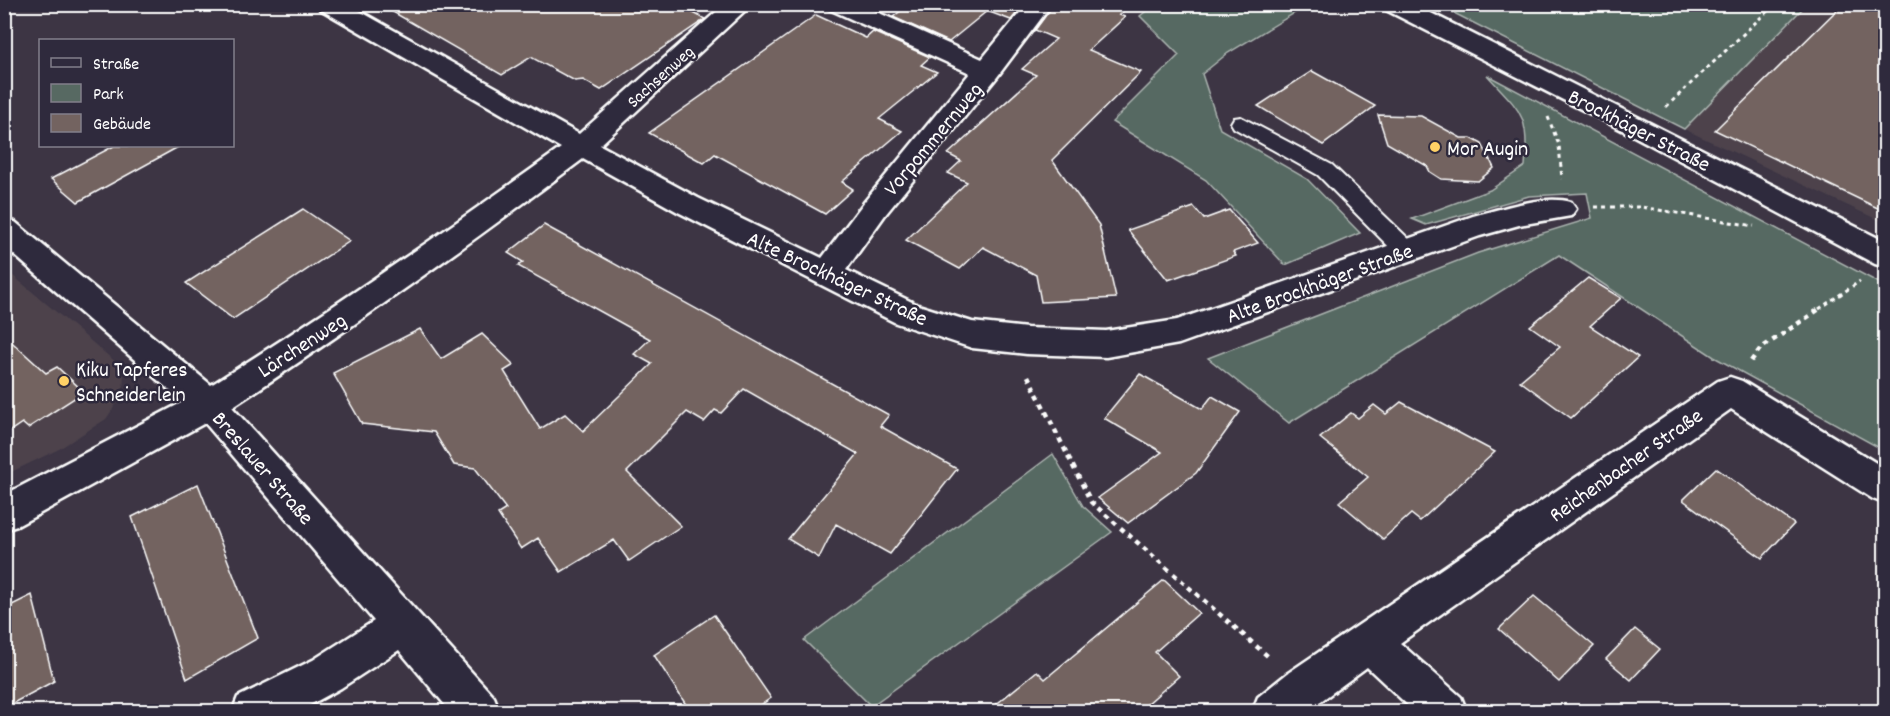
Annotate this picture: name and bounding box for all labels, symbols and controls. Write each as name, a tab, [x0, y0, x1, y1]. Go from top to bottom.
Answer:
legend	[39, 39, 234, 147]
street label: Sachsenweg	[622, 41, 701, 115]
text: Straße	[93, 53, 139, 78]
street label: Vorpommernweg	[878, 77, 992, 204]
text: Park	[93, 83, 124, 108]
street label: Brockhäger Straße	[1562, 83, 1715, 181]
text: Gebäude	[93, 113, 151, 138]
place label: Mor Augin	[1447, 135, 1528, 166]
marker: Mor Augin	[1428, 140, 1442, 154]
street label: Alte Brockhäger Straße	[741, 225, 932, 336]
street label: Alte Brockhäger Straße	[1223, 237, 1418, 333]
street label: Lärchenweg	[252, 307, 353, 387]
place label: Kiku Tapferes Schneiderlein	[76, 356, 188, 412]
marker: Kiku Tapferes Schneiderlein	[57, 374, 71, 388]
street label: Reichenbacher Straße	[1544, 402, 1710, 532]
street label: Breslauer Straße	[203, 406, 320, 533]

